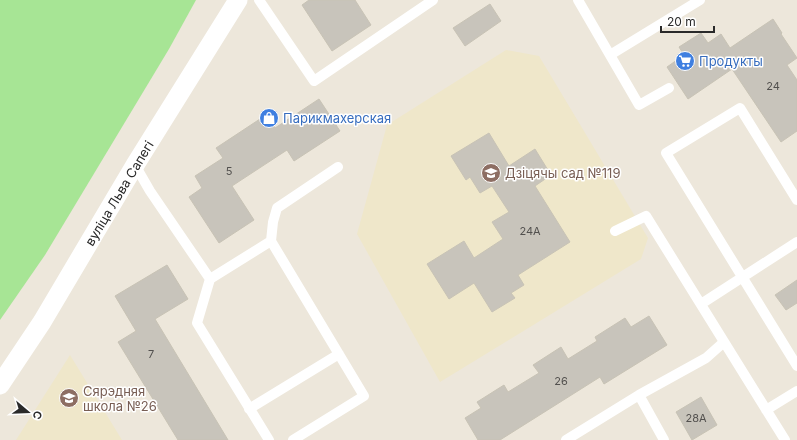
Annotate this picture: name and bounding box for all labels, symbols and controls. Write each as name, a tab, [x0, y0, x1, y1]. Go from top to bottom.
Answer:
scale bar	[661, 8, 714, 34]
text: 20 m	[667, 14, 696, 29]
supermarket icon: Продукты	[674, 50, 696, 72]
place label: Продукты	[699, 53, 763, 69]
house number: 24	[766, 79, 780, 93]
shop icon: Парикмахерская	[258, 107, 280, 129]
place label: Парикмахерская	[283, 110, 391, 126]
street label: вуліца Льва Сапегі	[81, 138, 157, 248]
school or university icon: Дзіцячы сад №119	[480, 162, 502, 184]
house number: 5	[226, 164, 233, 178]
place label: Дзіцячы сад №119	[505, 165, 620, 181]
house number: 24А	[519, 224, 541, 238]
house number: 7	[148, 347, 154, 361]
house number: 26	[554, 374, 568, 388]
place label: Сярэдняя школа №26	[83, 383, 157, 414]
school or university icon: Сярэдняя школа №26	[58, 387, 80, 409]
north arrow	[8, 392, 48, 432]
text: С	[30, 409, 45, 421]
house number: 28А	[685, 411, 707, 425]

